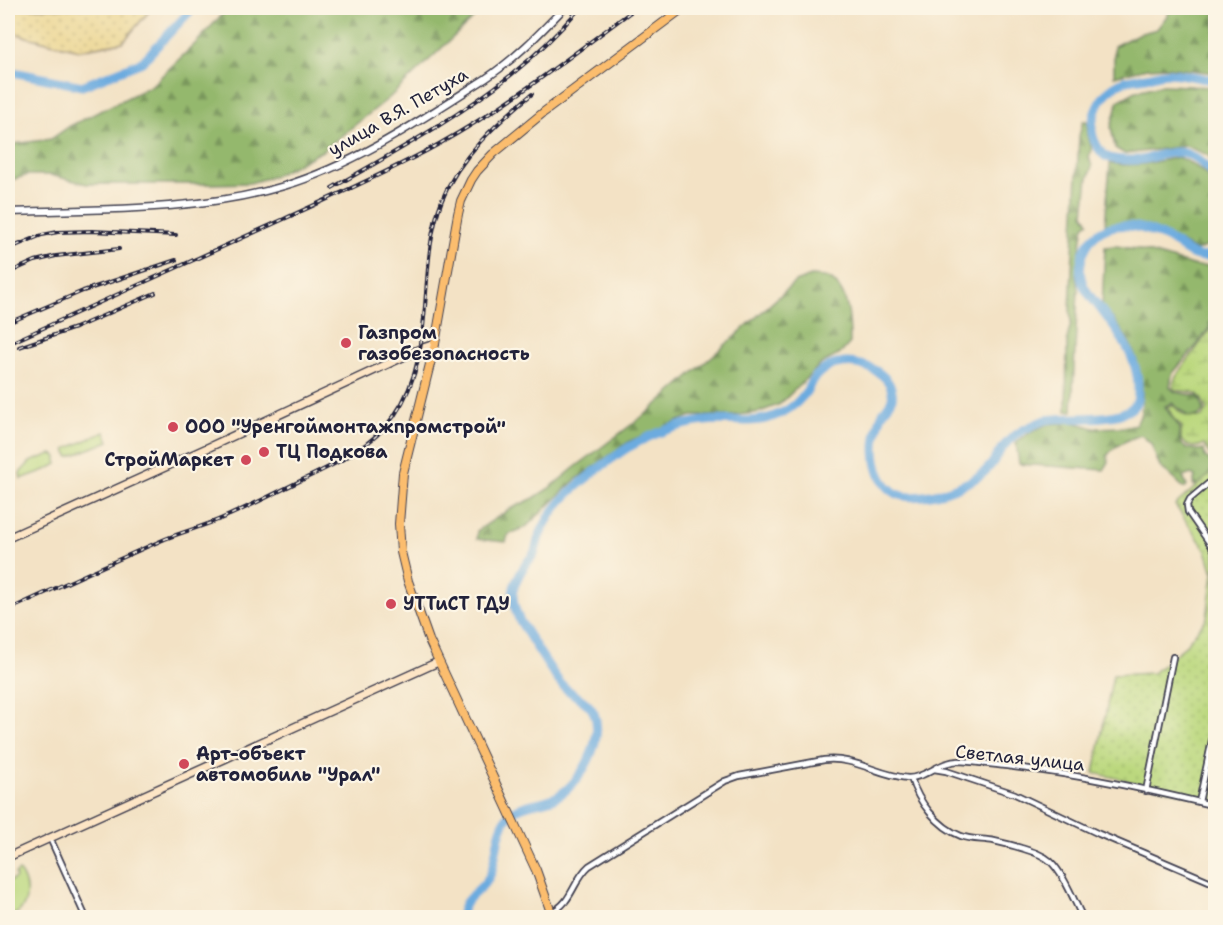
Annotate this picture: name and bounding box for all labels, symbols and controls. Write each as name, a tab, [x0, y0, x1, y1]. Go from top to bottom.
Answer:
street label: улица В.Я. Петуха	[324, 62, 472, 162]
place label: Газпром газобезопасность	[358, 321, 530, 366]
marker: Газпром газобезопасность	[339, 336, 353, 350]
place label: ООО "Уренгоймонтажпромстрой"	[185, 415, 506, 439]
marker: ООО "Уренгоймонтажпромстрой"	[166, 420, 180, 434]
place label: ТЦ Подкова	[276, 440, 388, 464]
marker: ТЦ Подкова	[257, 445, 271, 459]
place label: СтройМаркет	[104, 448, 234, 472]
marker: СтройМаркет	[239, 453, 253, 467]
place label: УТТиСТ ГДУ	[403, 592, 510, 616]
marker: УТТиСТ ГДУ	[384, 597, 398, 611]
street label: Светлая улица	[954, 739, 1086, 777]
place label: Арт-объект автомобиль "Урал"	[196, 742, 380, 787]
marker: Арт-объект автомобиль "Урал"	[177, 757, 191, 771]

